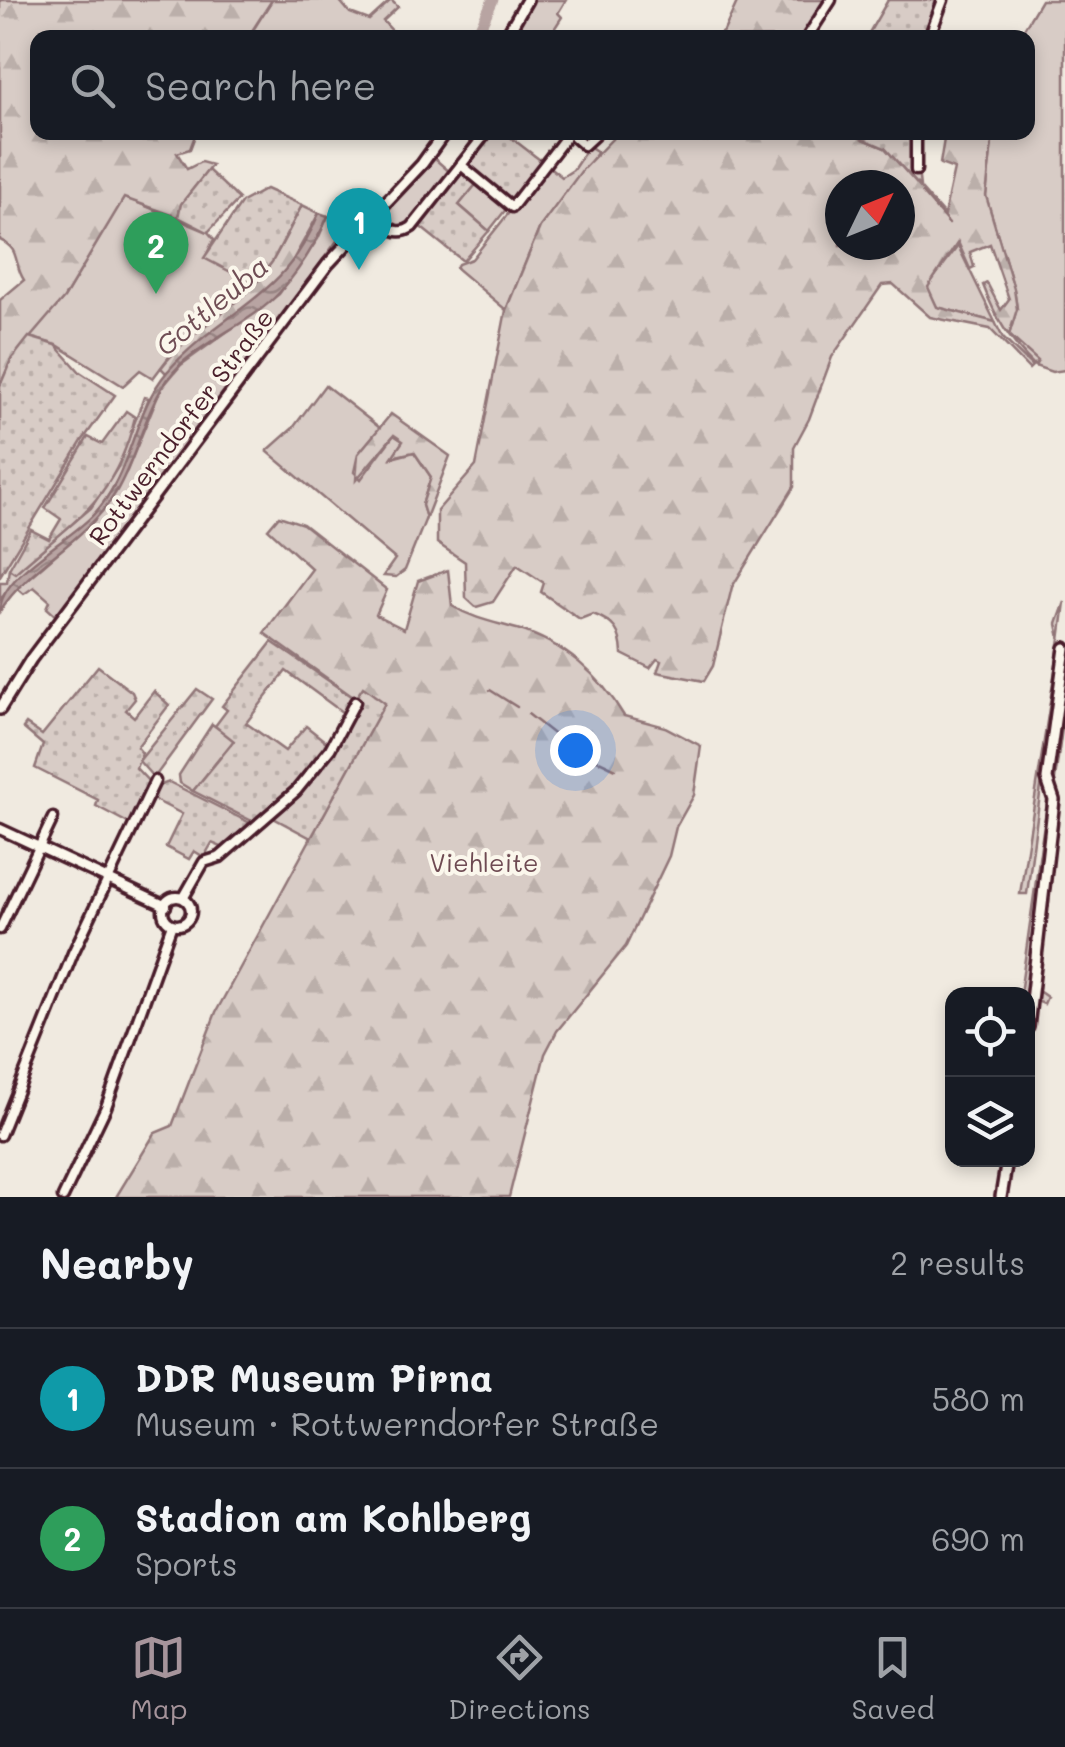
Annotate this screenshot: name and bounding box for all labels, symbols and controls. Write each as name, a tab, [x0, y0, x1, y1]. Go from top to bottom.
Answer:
search box	[30, 30, 1035, 140]
icon: search	[65, 58, 120, 113]
text: Search here	[145, 60, 376, 110]
north arrow	[825, 170, 915, 260]
pin: 1	[326, 188, 392, 270]
pin: 2	[124, 212, 188, 294]
water label: Gottleuba	[147, 247, 275, 363]
street label: Rottwerndorfer Straße	[81, 302, 280, 551]
your location	[550, 725, 601, 776]
park label: Viehleite	[429, 846, 539, 878]
map controls	[945, 987, 1035, 1167]
button: locate	[945, 987, 1035, 1077]
button: layers	[945, 1077, 1035, 1167]
text: Nearby	[40, 1235, 194, 1290]
text: 2 results	[890, 1241, 1025, 1283]
text: DDR Museum Pirna	[135, 1352, 493, 1402]
text: 1	[65, 1377, 80, 1419]
text: 580 m	[931, 1377, 1025, 1419]
text: Museum · Rottwerndorfer Straße	[135, 1402, 659, 1444]
text: Stadion am Kohlberg	[135, 1492, 531, 1542]
text: 2	[64, 1517, 81, 1559]
text: 690 m	[931, 1517, 1025, 1559]
text: Sports	[135, 1542, 237, 1584]
tab: Map	[130, 1630, 187, 1726]
tab: Directions	[448, 1630, 591, 1726]
tab: Saved	[851, 1630, 935, 1726]

